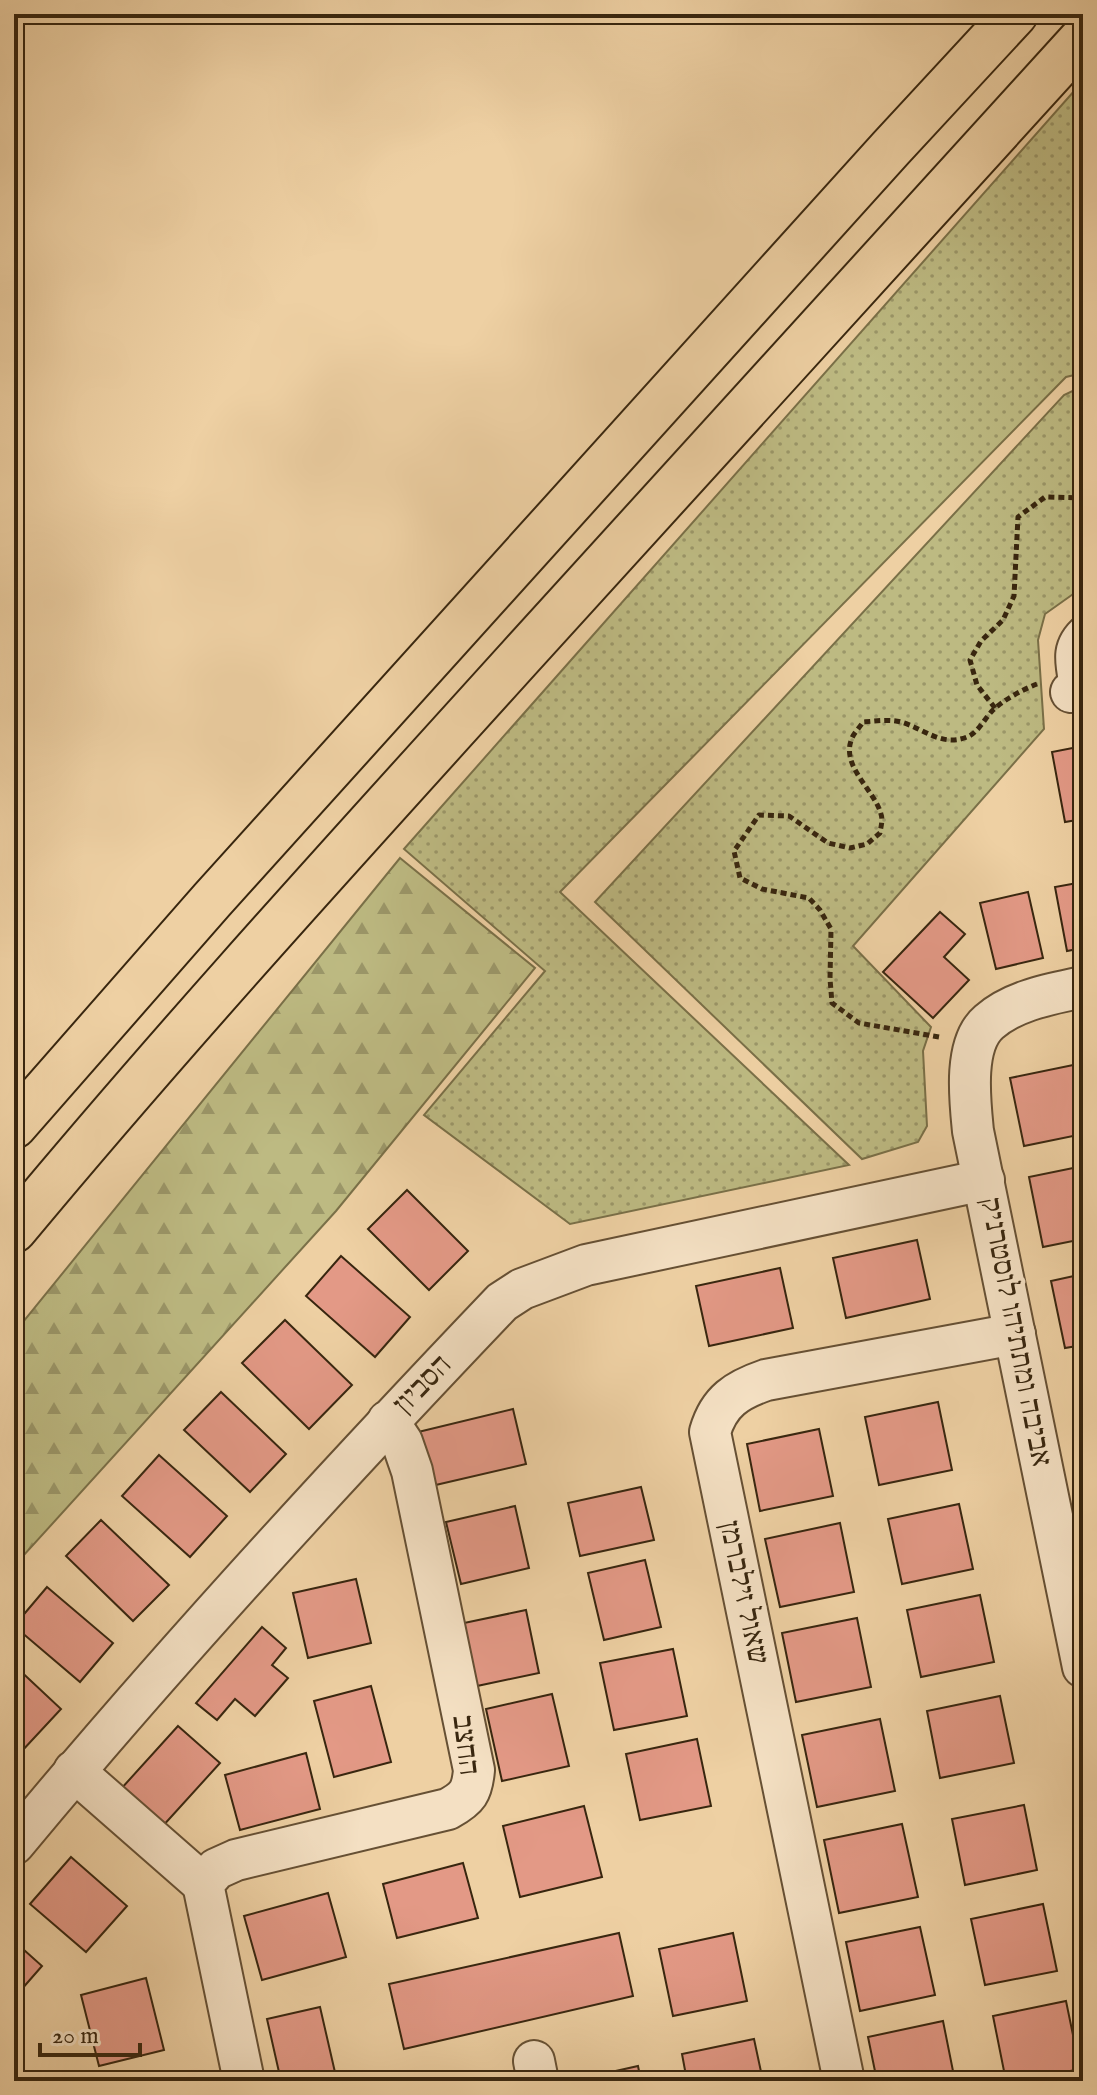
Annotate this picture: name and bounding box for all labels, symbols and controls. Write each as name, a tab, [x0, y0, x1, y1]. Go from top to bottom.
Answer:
street label: אביבה ומתתיהו לוסטרניק	[970, 1194, 1060, 1470]
street label: הסביון	[385, 1347, 461, 1423]
street label: שאול זילברמן	[709, 1518, 777, 1668]
street label: החצב	[442, 1712, 488, 1778]
scale bar	[40, 2007, 140, 2057]
text: 20 m	[52, 2021, 99, 2052]

